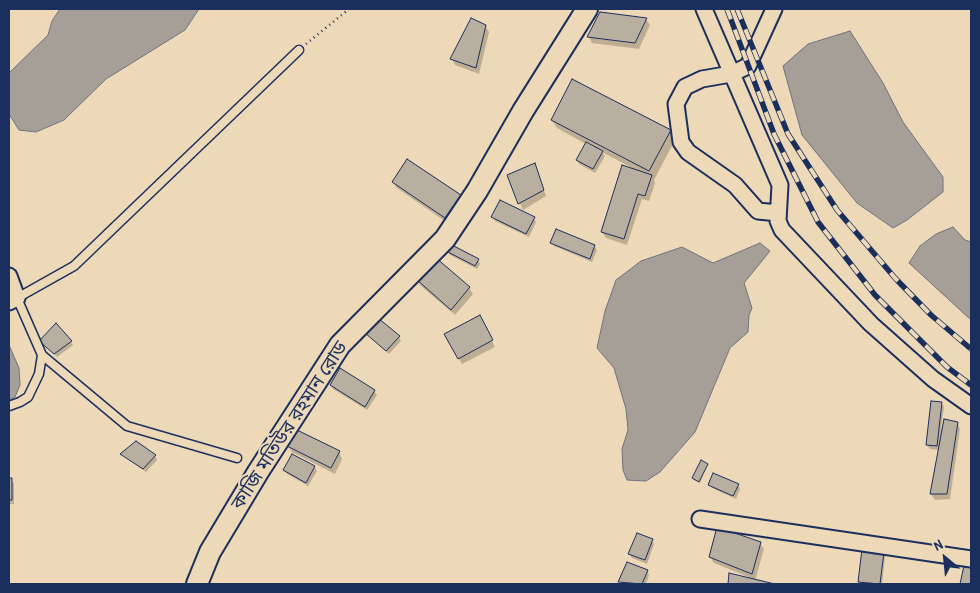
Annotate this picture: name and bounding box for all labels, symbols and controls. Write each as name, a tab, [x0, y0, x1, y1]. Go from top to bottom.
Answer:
street label: কাজি মতিউর রহমান রোড	[227, 337, 353, 515]
north arrow	[920, 533, 970, 583]
text: N	[930, 534, 945, 554]

